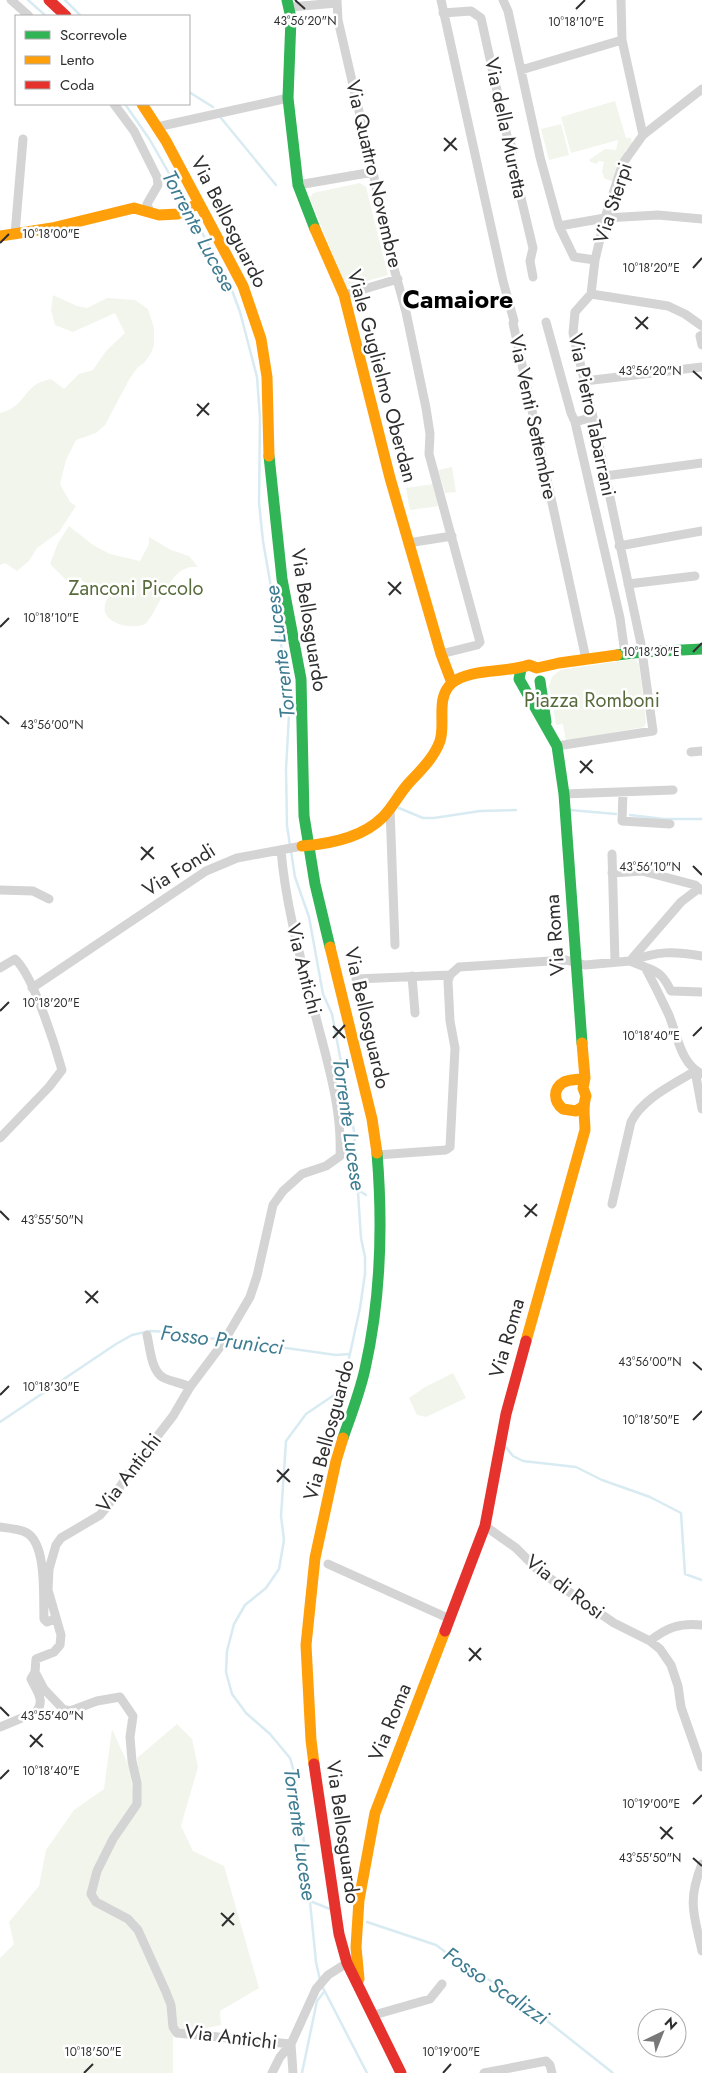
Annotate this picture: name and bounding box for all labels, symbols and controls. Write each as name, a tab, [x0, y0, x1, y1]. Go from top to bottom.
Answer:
text: 43°56'20"N	[274, 12, 336, 30]
text: 10°18'10"E	[548, 13, 604, 31]
legend	[15, 15, 190, 105]
text: Scorrevole	[60, 24, 127, 46]
text: Lento	[60, 49, 94, 71]
street label: Via della Muretta	[477, 55, 535, 201]
text: Coda	[60, 74, 94, 96]
street label: Via Quattro Novembre	[338, 77, 410, 271]
street label: Via Bellosguardo	[183, 151, 275, 293]
street label: Via Sterpi	[586, 159, 640, 247]
water label: Torrente Lucese	[154, 165, 244, 297]
text: 10°18'00"E	[22, 225, 80, 243]
text: 10°18'20"E	[622, 259, 680, 277]
street label: Viale Guglielmo Oberdan	[340, 266, 424, 486]
district label: Camaiore	[403, 281, 513, 317]
street label: Via Pietro Tabarrani	[561, 331, 623, 499]
street label: Via Venti Settembre	[501, 332, 565, 502]
text: 43°56'20"N	[619, 362, 681, 380]
street label: Via Bellosguardo	[283, 546, 335, 694]
park label: Zanconi Piccolo	[69, 574, 204, 603]
water label: Torrente Lucese	[257, 583, 303, 720]
text: 10°18'10"E	[23, 609, 79, 627]
text: 10°18'30"E	[622, 643, 680, 661]
park label: Piazza Romboni	[524, 686, 660, 715]
text: 43°56'00"N	[20, 716, 84, 734]
street label: Via Fondi	[137, 836, 221, 904]
text: 43°56'10"N	[619, 858, 681, 876]
street label: Via Roma	[538, 893, 572, 977]
street label: Via Antichi	[279, 920, 329, 1018]
street label: Via Bellosguardo	[337, 944, 397, 1092]
text: 10°18'20"E	[22, 994, 80, 1012]
text: 10°18'40"E	[622, 1027, 680, 1045]
water label: Torrente Lucese	[325, 1056, 373, 1193]
text: 43°55'50"N	[21, 1211, 83, 1229]
street label: Via Roma	[482, 1295, 532, 1381]
water label: Fosso Prunicci	[159, 1318, 286, 1363]
text: 43°56'00"N	[618, 1353, 682, 1371]
street label: Via Bellosguardo	[296, 1356, 362, 1503]
text: 10°18'30"E	[22, 1378, 80, 1396]
text: 10°18'50"E	[622, 1411, 680, 1429]
street label: Via Antichi	[89, 1427, 169, 1519]
street label: Via di Rosi	[520, 1548, 610, 1626]
street label: Via Roma	[361, 1679, 419, 1765]
text: 43°55'40"N	[21, 1707, 83, 1725]
street label: Via Bellosguardo	[319, 1758, 367, 1906]
text: 10°18'40"E	[22, 1762, 80, 1780]
water label: Torrente Lucese	[276, 1766, 324, 1903]
text: 10°19'00"E	[622, 1795, 680, 1813]
text: 43°55'50"N	[619, 1849, 681, 1867]
water label: Fosso Scalizzi	[437, 1940, 555, 2033]
north arrow	[637, 2008, 687, 2058]
text: N	[660, 2012, 682, 2035]
street label: Via Antichi	[183, 2017, 279, 2057]
text: 10°18'50"E	[64, 2043, 122, 2061]
text: 10°19'00"E	[422, 2043, 480, 2061]

